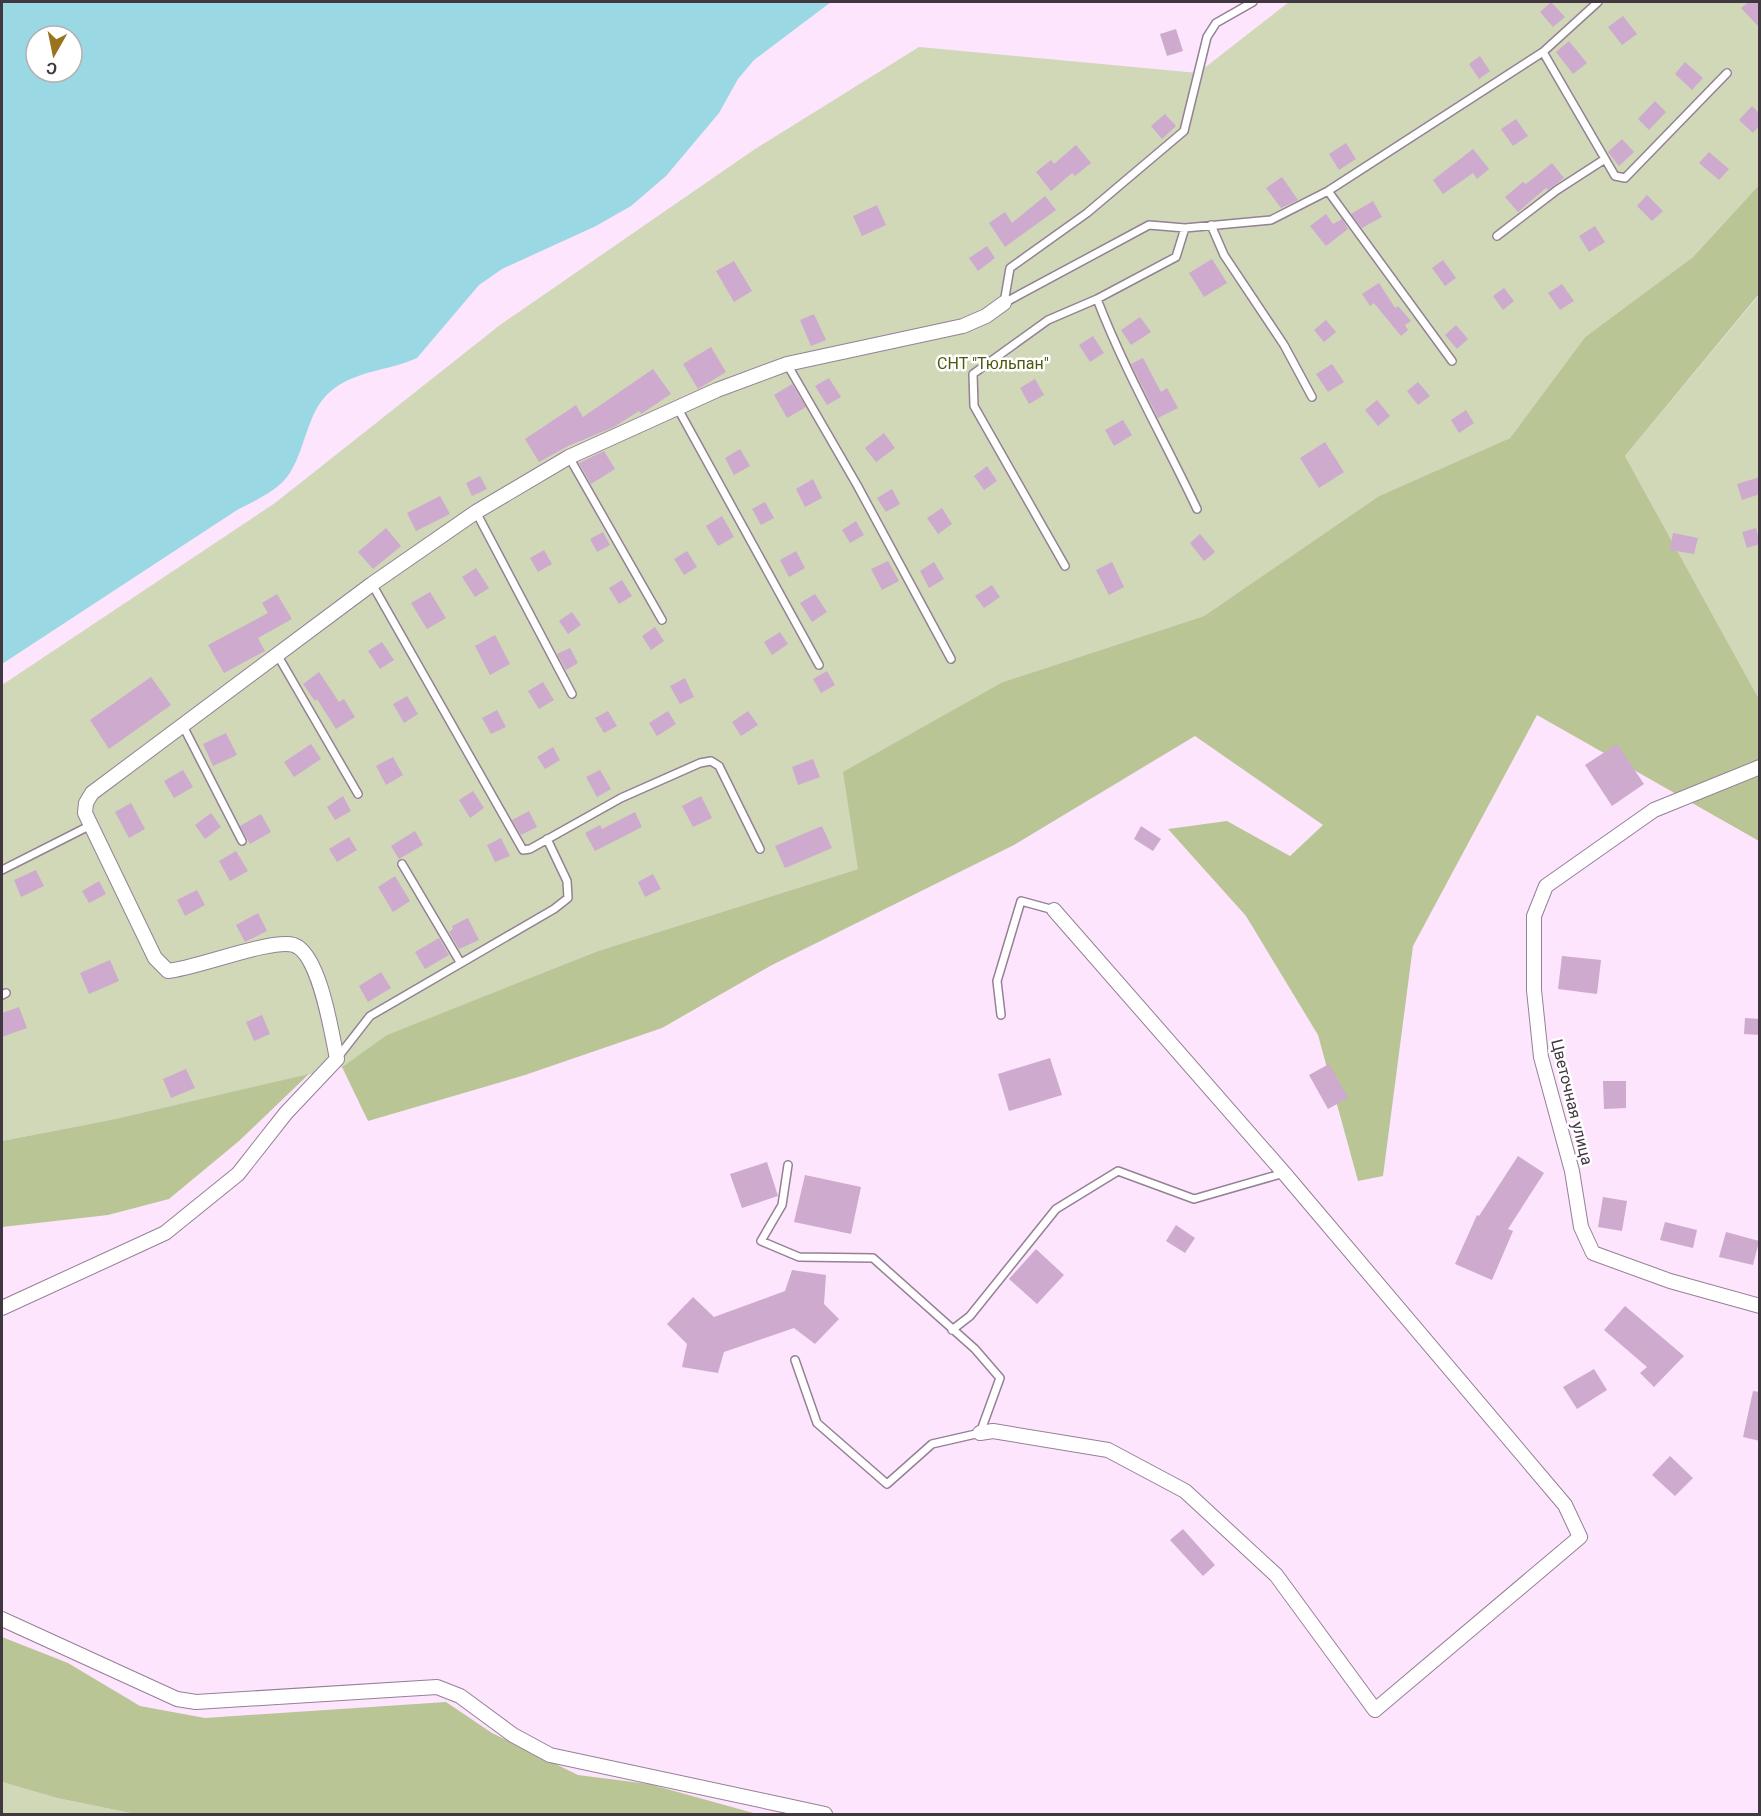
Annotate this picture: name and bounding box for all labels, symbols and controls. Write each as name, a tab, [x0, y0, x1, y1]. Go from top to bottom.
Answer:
north arrow	[24, 24, 84, 84]
text: С	[45, 58, 58, 79]
park label: СНТ "Тюльпан"	[937, 354, 1049, 373]
street label: Цветочная улица	[1547, 1037, 1597, 1167]

